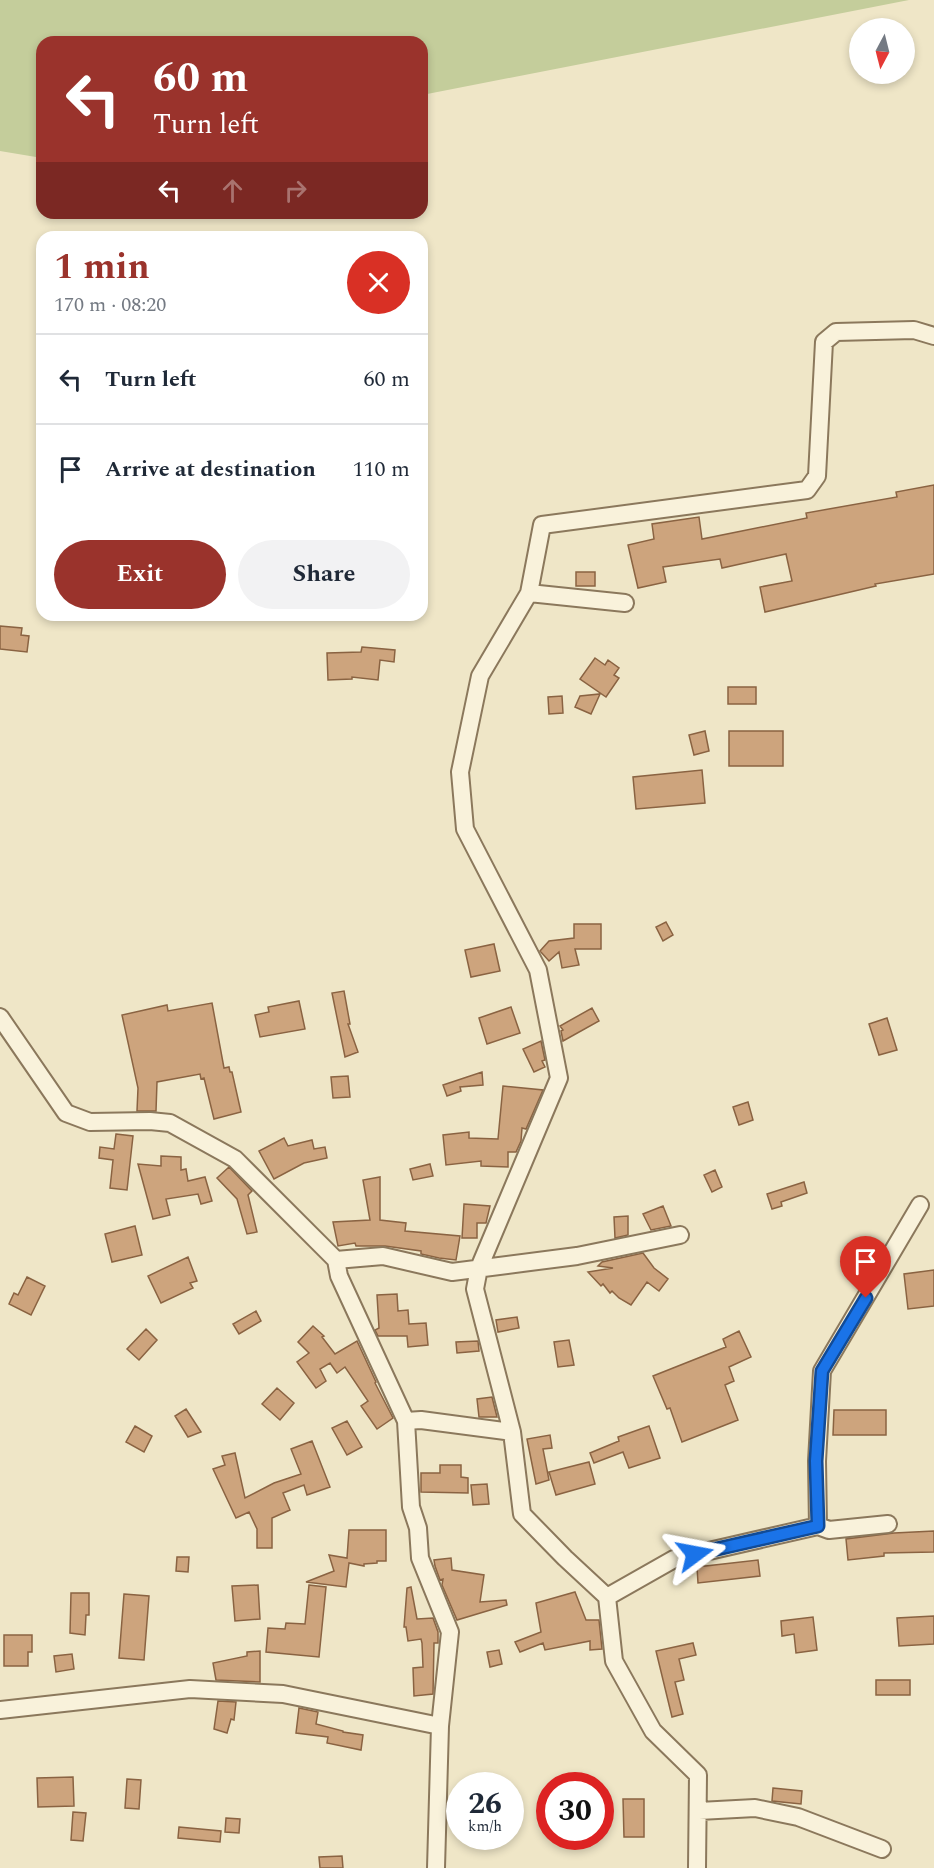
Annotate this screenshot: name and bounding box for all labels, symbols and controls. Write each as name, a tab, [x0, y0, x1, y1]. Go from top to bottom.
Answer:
north arrow	[849, 18, 915, 84]
map controls	[849, 18, 915, 84]
text: 60 m	[153, 47, 248, 110]
icon: left	[54, 60, 132, 138]
text: Turn left	[153, 104, 259, 146]
icon: left	[153, 174, 186, 207]
icon: ahead	[216, 174, 249, 207]
icon: right	[279, 174, 312, 207]
text: 1 min	[54, 240, 150, 295]
button: close	[347, 251, 410, 314]
text: 170 m · 08:20	[54, 290, 166, 320]
icon: left	[54, 363, 87, 396]
text: Turn left	[105, 363, 197, 396]
text: 60 m	[364, 363, 410, 396]
icon: arrive	[54, 453, 87, 486]
text: Arrive at destination	[105, 453, 316, 486]
text: 110 m	[353, 453, 410, 486]
button: Exit	[54, 540, 226, 609]
button: Share	[238, 540, 410, 609]
pin	[840, 1236, 891, 1298]
icon: arrive	[849, 1245, 882, 1278]
position arrow	[663, 1522, 727, 1586]
speed limit sign: 30	[536, 1772, 614, 1850]
text: 26	[468, 1781, 502, 1827]
text: km/h	[468, 1815, 502, 1838]

